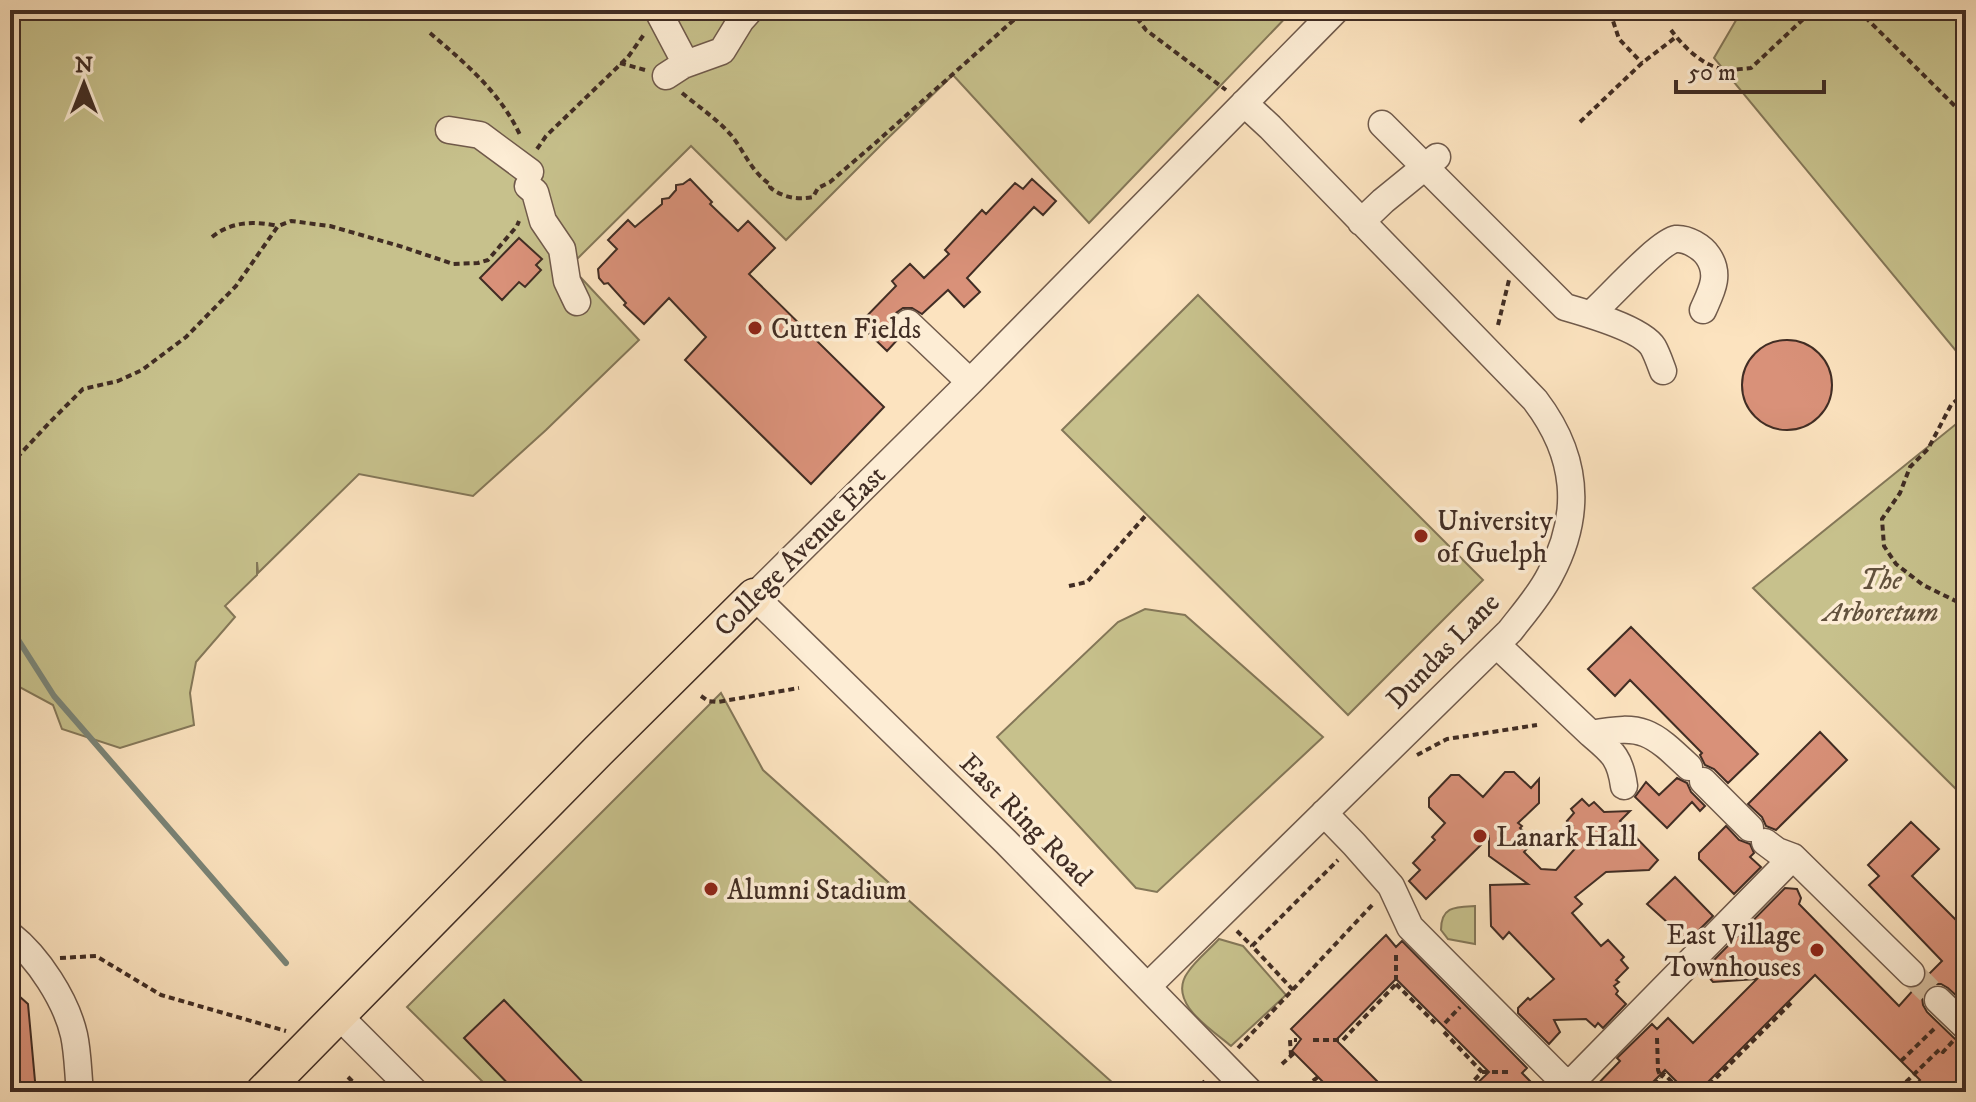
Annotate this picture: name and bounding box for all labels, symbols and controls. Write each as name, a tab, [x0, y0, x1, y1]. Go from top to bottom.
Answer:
north arrow	[44, 44, 124, 124]
scale bar	[1676, 44, 1824, 94]
text: N	[75, 52, 93, 79]
text: 50 m	[1688, 58, 1736, 88]
place label: Cutten Fields	[771, 312, 921, 347]
marker: Cutten Fields	[746, 319, 764, 337]
street label: College Avenue East	[707, 458, 893, 644]
place label: University of Guelph	[1437, 504, 1554, 571]
marker: University of Guelph	[1412, 527, 1430, 545]
park label: The Arboretum	[1821, 563, 1938, 630]
street label: Dundas Lane	[1379, 586, 1507, 717]
street label: East Ring Road	[952, 746, 1100, 894]
place label: Lanark Hall	[1496, 820, 1638, 855]
marker: Lanark Hall	[1471, 827, 1489, 845]
place label: Alumni Stadium	[727, 873, 907, 908]
marker: Alumni Stadium	[702, 880, 720, 898]
place label: East Village Townhouses	[1665, 918, 1801, 985]
marker: East Village Townhouses	[1808, 941, 1826, 959]

